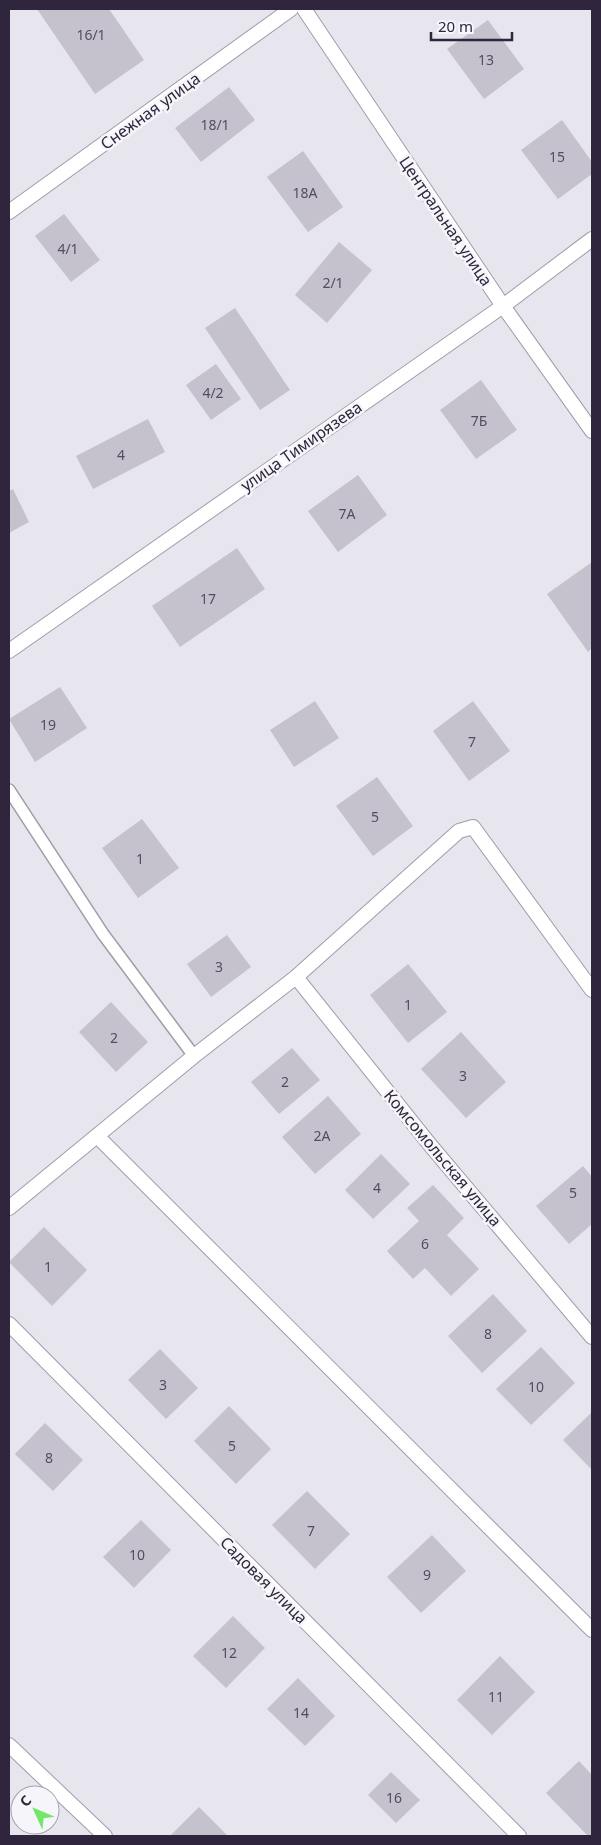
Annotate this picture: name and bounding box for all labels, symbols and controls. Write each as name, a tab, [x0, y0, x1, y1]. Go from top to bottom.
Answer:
scale bar	[431, 10, 512, 42]
text: 20 m	[438, 16, 473, 36]
house number: 16/1	[76, 25, 106, 44]
house number: 13	[478, 50, 494, 69]
street label: Снежная улица	[96, 67, 204, 155]
house number: 18/1	[200, 115, 230, 134]
house number: 15	[549, 147, 565, 166]
street label: Центральная улица	[394, 152, 498, 290]
house number: 18А	[293, 183, 318, 202]
house number: 4/1	[57, 239, 79, 258]
house number: 2/1	[322, 273, 344, 292]
house number: 4/2	[202, 383, 224, 402]
street label: улица Тимирязева	[236, 396, 366, 496]
house number: 7Б	[471, 411, 487, 430]
house number: 4	[117, 445, 125, 464]
house number: 7А	[339, 504, 356, 523]
house number: 17	[200, 589, 216, 608]
house number: 19	[40, 715, 56, 734]
house number: 7	[468, 732, 476, 751]
house number: 5	[371, 807, 379, 826]
house number: 1	[136, 849, 144, 868]
house number: 3	[215, 957, 223, 976]
house number: 1	[404, 995, 412, 1014]
house number: 2	[110, 1028, 118, 1047]
house number: 3	[459, 1066, 467, 1085]
house number: 2	[281, 1072, 289, 1091]
street label: Комсомольская улица	[379, 1085, 507, 1231]
house number: 2А	[314, 1126, 331, 1145]
house number: 4	[373, 1178, 381, 1197]
house number: 5	[569, 1183, 577, 1202]
house number: 6	[421, 1234, 429, 1253]
house number: 1	[44, 1257, 52, 1276]
house number: 8	[484, 1324, 492, 1343]
house number: 3	[159, 1375, 167, 1394]
house number: 10	[528, 1377, 544, 1396]
house number: 5	[228, 1436, 236, 1455]
house number: 8	[45, 1448, 53, 1467]
house number: 7	[307, 1521, 315, 1540]
street label: Садовая улица	[216, 1532, 312, 1628]
house number: 10	[129, 1545, 145, 1564]
house number: 9	[423, 1565, 431, 1584]
house number: 12	[221, 1643, 237, 1662]
house number: 11	[488, 1687, 504, 1706]
house number: 14	[293, 1703, 309, 1722]
north arrow	[10, 1785, 60, 1835]
house number: 16	[386, 1788, 402, 1807]
text: С	[15, 1791, 35, 1810]

